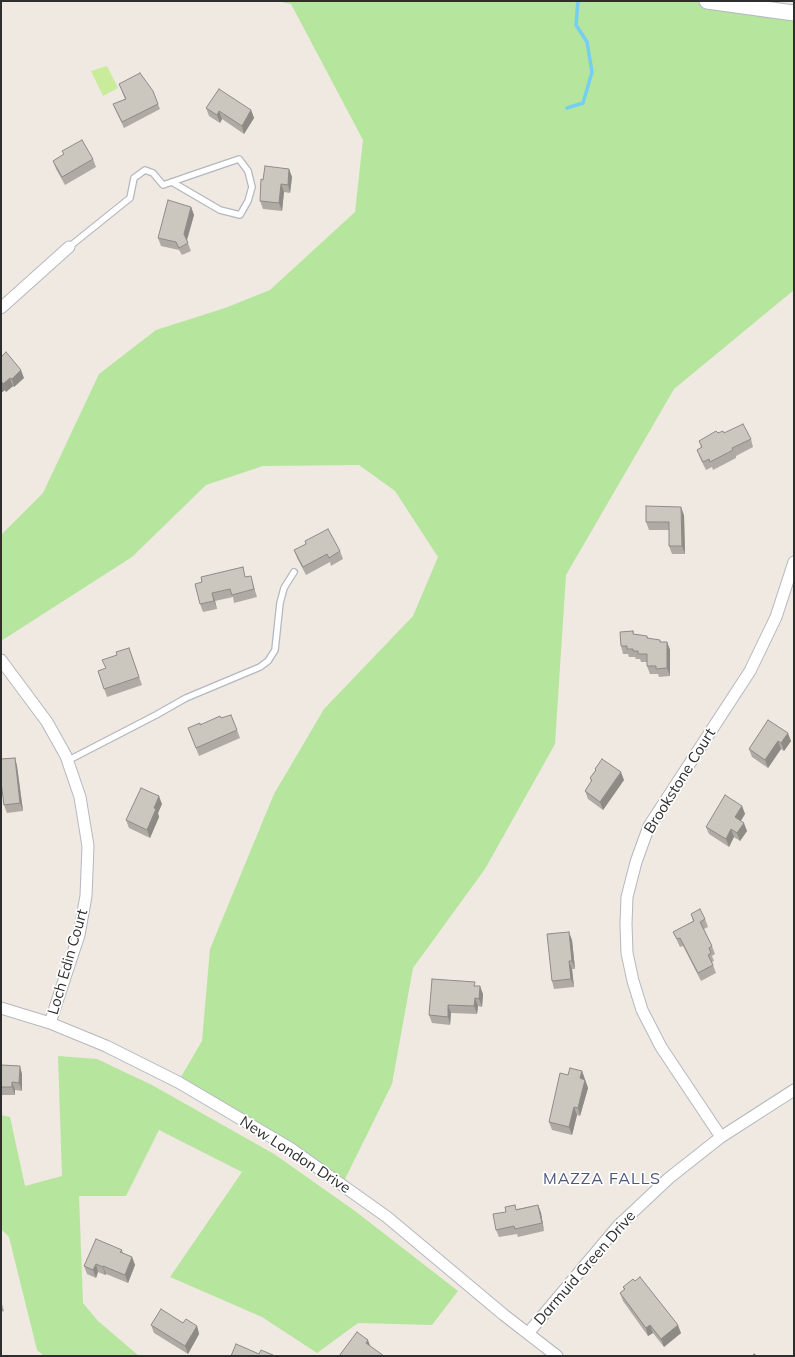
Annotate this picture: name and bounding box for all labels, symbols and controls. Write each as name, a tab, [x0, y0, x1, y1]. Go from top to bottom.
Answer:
street label: Brookstone Court	[640, 725, 720, 837]
street label: Loch Edin Court	[44, 907, 92, 1017]
street label: New London Drive	[236, 1113, 354, 1197]
district label: MAZZA FALLS	[543, 1169, 661, 1189]
street label: Darmuid Green Drive	[530, 1207, 640, 1329]

